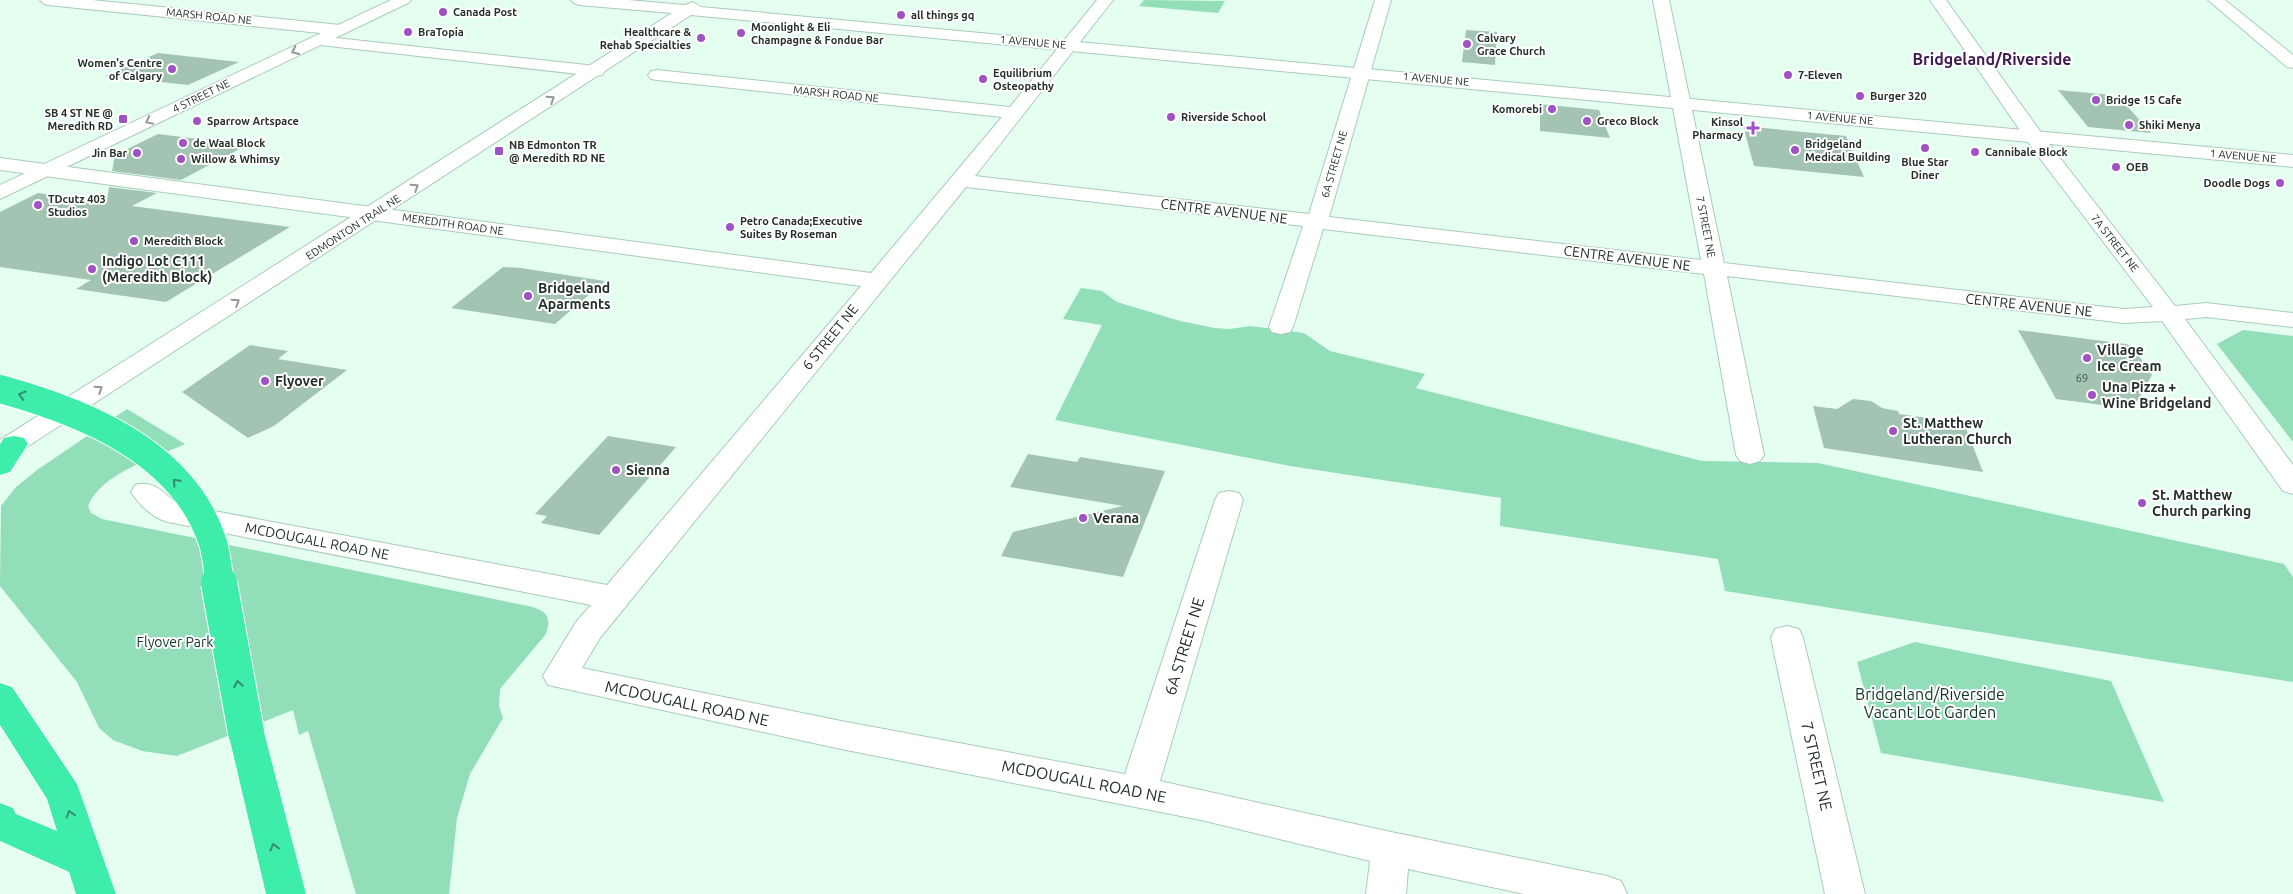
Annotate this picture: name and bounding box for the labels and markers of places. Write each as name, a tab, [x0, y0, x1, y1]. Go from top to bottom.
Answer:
marker: Canada Post	[437, 6, 449, 18]
place label: Canada Post	[453, 6, 517, 18]
marker: all things gq	[895, 9, 907, 21]
place label: all things gq	[911, 9, 974, 21]
place label: Moonlight & Eli Champagne & Fondue Bar	[751, 21, 884, 46]
marker: BraTopia	[402, 26, 414, 38]
place label: BraTopia	[418, 26, 464, 38]
place label: Healthcare & Rehab Specialties	[600, 26, 691, 51]
marker: Moonlight & Eli Champagne & Fondue Bar	[735, 27, 747, 39]
marker: Healthcare & Rehab Specialties	[695, 32, 707, 44]
place label: Calvary Grace Church	[1477, 32, 1545, 57]
marker: Calvary Grace Church	[1461, 38, 1473, 50]
place label: Women's Centre of Calgary	[78, 57, 162, 82]
marker: Women's Centre of Calgary	[166, 63, 178, 75]
place label: Equilibrium Osteopathy	[993, 67, 1054, 92]
marker: 7-Eleven	[1782, 69, 1794, 81]
place label: 7-Eleven	[1798, 69, 1843, 81]
marker: Equilibrium Osteopathy	[977, 73, 989, 85]
marker: Burger 320	[1854, 90, 1866, 102]
place label: Burger 320	[1870, 90, 1927, 102]
marker: Bridge 15 Cafe	[2090, 94, 2102, 106]
place label: Bridge 15 Cafe	[2106, 94, 2182, 106]
place label: Komorebi	[1492, 103, 1542, 115]
marker: Komorebi	[1546, 103, 1558, 115]
place label: SB 4 ST NE @ Meredith RD	[45, 107, 113, 132]
marker: Riverside School	[1165, 111, 1177, 123]
place label: Riverside School	[1181, 111, 1267, 123]
marker: SB 4 ST NE @ Meredith RD	[117, 113, 129, 125]
marker: Sparrow Artspace	[191, 115, 203, 127]
place label: Sparrow Artspace	[207, 115, 299, 127]
marker: Greco Block	[1581, 115, 1593, 127]
place label: Greco Block	[1597, 115, 1659, 127]
place label: Kinsol Pharmacy	[1692, 116, 1744, 141]
marker: Shiki Menya	[2123, 119, 2135, 131]
place label: Shiki Menya	[2139, 119, 2201, 131]
marker: Kinsol Pharmacy	[1747, 122, 1759, 134]
marker: de Waal Block	[177, 137, 189, 149]
place label: de Waal Block	[193, 137, 266, 149]
place label: Bridgeland Medical Building	[1805, 138, 1891, 163]
place label: NB Edmonton TR @ Meredith RD NE	[509, 139, 606, 164]
marker: Blue Star Diner	[1919, 142, 1931, 154]
marker: Bridgeland Medical Building	[1789, 144, 1801, 156]
marker: NB Edmonton TR @ Meredith RD NE	[493, 145, 505, 157]
marker: Cannibale Block	[1969, 146, 1981, 158]
place label: Cannibale Block	[1985, 146, 2069, 158]
place label: Jin Bar	[91, 147, 127, 159]
marker: Jin Bar	[131, 147, 143, 159]
marker: Willow & Whimsy	[175, 153, 187, 165]
place label: Willow & Whimsy	[191, 153, 280, 165]
place label: Blue Star Diner	[1901, 156, 1949, 181]
marker: OEB	[2110, 161, 2122, 173]
place label: OEB	[2126, 161, 2149, 173]
place label: Doodle Dogs	[2204, 177, 2270, 189]
marker: Doodle Dogs	[2274, 177, 2286, 189]
place label: TDcutz 403 Studios	[48, 193, 106, 218]
marker: TDcutz 403 Studios	[32, 199, 44, 211]
place label: Petro Canada;Executive Suites By Roseman	[740, 215, 863, 240]
marker: Petro Canada;Executive Suites By Roseman	[724, 221, 736, 233]
marker: Meredith Block	[128, 235, 140, 247]
place label: Meredith Block	[144, 235, 224, 247]
place label: Indigo Lot C111 (Meredith Block)	[102, 253, 212, 285]
marker: Indigo Lot C111 (Meredith Block)	[86, 263, 98, 275]
place label: Bridgeland Aparments	[538, 280, 611, 312]
marker: Bridgeland Aparments	[522, 290, 534, 302]
place label: Village Ice Cream	[2097, 342, 2162, 374]
marker: Village Ice Cream	[2081, 352, 2093, 364]
place label: Flyover	[275, 373, 324, 389]
marker: Flyover	[259, 375, 271, 387]
place label: Una Pizza + Wine Bridgeland	[2102, 379, 2211, 411]
marker: Una Pizza + Wine Bridgeland	[2086, 389, 2098, 401]
place label: St. Matthew Lutheran Church	[1903, 415, 2012, 447]
marker: St. Matthew Lutheran Church	[1887, 425, 1899, 437]
place label: Sienna	[626, 462, 670, 478]
marker: Sienna	[610, 464, 622, 476]
place label: St. Matthew Church parking	[2152, 487, 2251, 519]
marker: St. Matthew Church parking	[2136, 497, 2148, 509]
place label: Verana	[1093, 510, 1139, 526]
marker: Verana	[1077, 512, 1089, 524]

